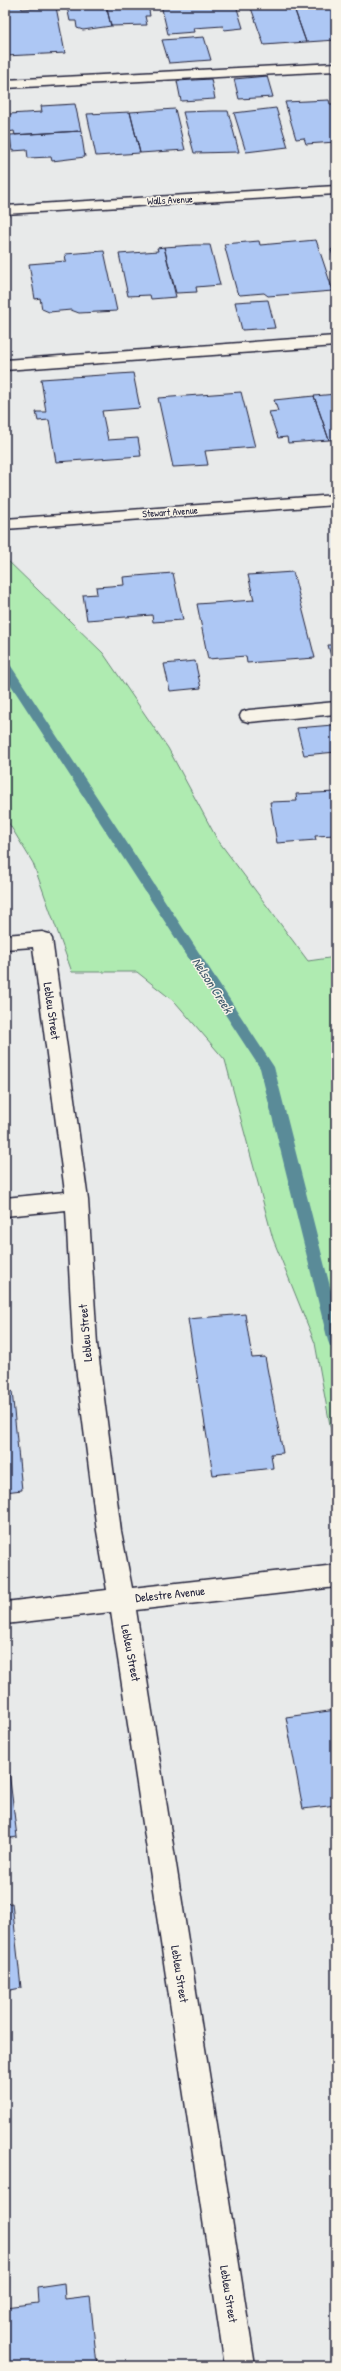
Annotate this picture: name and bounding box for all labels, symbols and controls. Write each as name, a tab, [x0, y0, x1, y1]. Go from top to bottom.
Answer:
street label: Walls Avenue	[147, 192, 193, 208]
street label: Stewart Avenue	[142, 504, 198, 520]
water label: Nelson Creek	[188, 954, 238, 1017]
street label: Lebleu Street	[40, 981, 65, 1042]
street label: Lebleu Street	[74, 1303, 96, 1362]
street label: Delestre Avenue	[134, 1582, 206, 1606]
street label: Lebleu Street	[117, 1623, 145, 1684]
street label: Lebleu Street	[167, 1944, 193, 2005]
street label: Lebleu Street	[216, 2264, 242, 2325]

